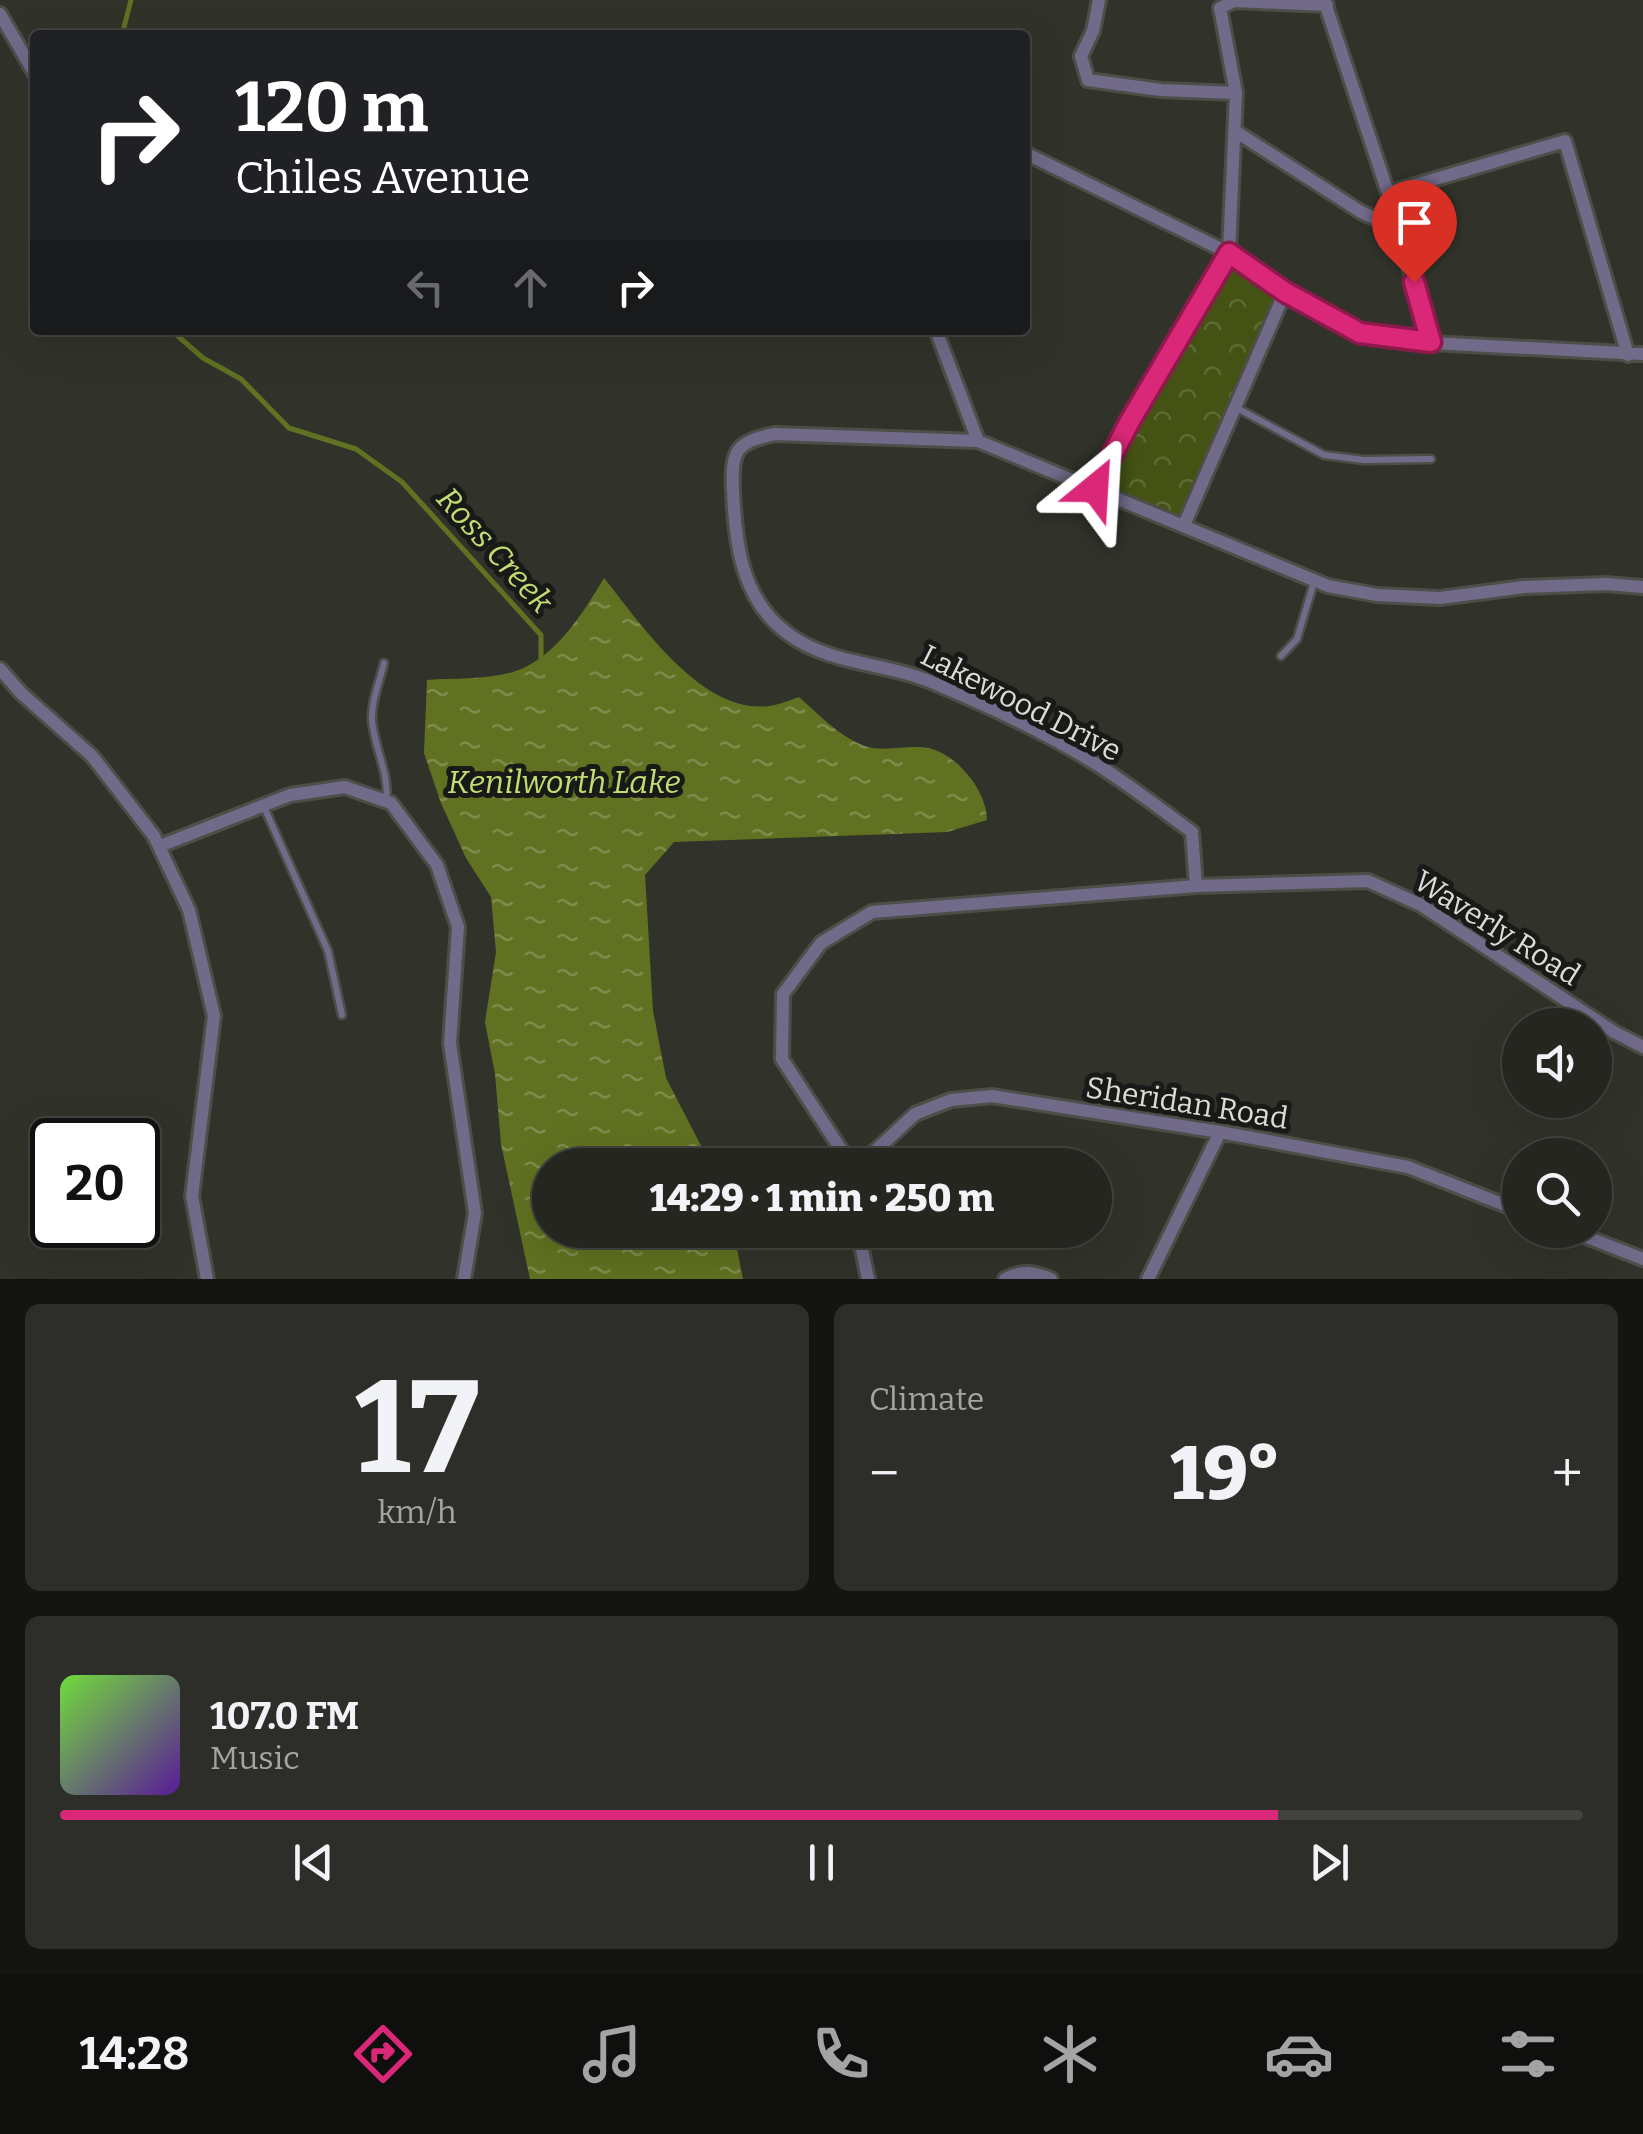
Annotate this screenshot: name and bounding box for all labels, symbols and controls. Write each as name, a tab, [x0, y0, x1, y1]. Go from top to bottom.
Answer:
text: 120 m	[235, 66, 428, 150]
icon: right	[70, 70, 200, 200]
text: Chiles Avenue	[235, 151, 530, 205]
pin	[1372, 180, 1457, 283]
icon: arrive	[1387, 195, 1442, 250]
icon: left	[398, 260, 453, 315]
icon: ahead	[503, 260, 558, 315]
icon: right	[608, 260, 663, 315]
position arrow	[1043, 436, 1147, 540]
water label: Ross Creek	[429, 480, 561, 621]
street label: Lakewood Drive	[915, 637, 1127, 769]
water label: Kenilworth Lake	[448, 763, 681, 801]
street label: Waverly Road	[1407, 863, 1587, 993]
map controls	[1502, 1008, 1612, 1248]
button: sound	[1502, 1008, 1612, 1118]
street label: Sheridan Road	[1083, 1069, 1291, 1137]
speed limit sign: 20	[30, 1118, 160, 1248]
button: search	[1502, 1138, 1612, 1248]
text: 14:29 · 1 min · 250 m	[650, 1175, 994, 1221]
text: 17	[355, 1350, 479, 1506]
text: Climate	[869, 1380, 984, 1418]
text: 19°	[1170, 1429, 1281, 1519]
text: −	[869, 1441, 899, 1507]
text: +	[1552, 1441, 1583, 1507]
text: km/h	[377, 1493, 457, 1531]
text: 107.0 FM	[210, 1693, 359, 1739]
text: Music	[210, 1739, 300, 1777]
icon: previous	[286, 1835, 341, 1890]
icon: pause	[794, 1835, 849, 1890]
icon: next	[1302, 1835, 1357, 1890]
icon: directions	[348, 2019, 418, 2089]
icon: music	[577, 2019, 647, 2089]
icon: phone	[806, 2019, 876, 2089]
icon: climate	[1035, 2019, 1105, 2089]
icon: car	[1264, 2019, 1334, 2089]
icon: filters	[1493, 2019, 1563, 2089]
text: 14:28	[80, 2027, 189, 2081]

